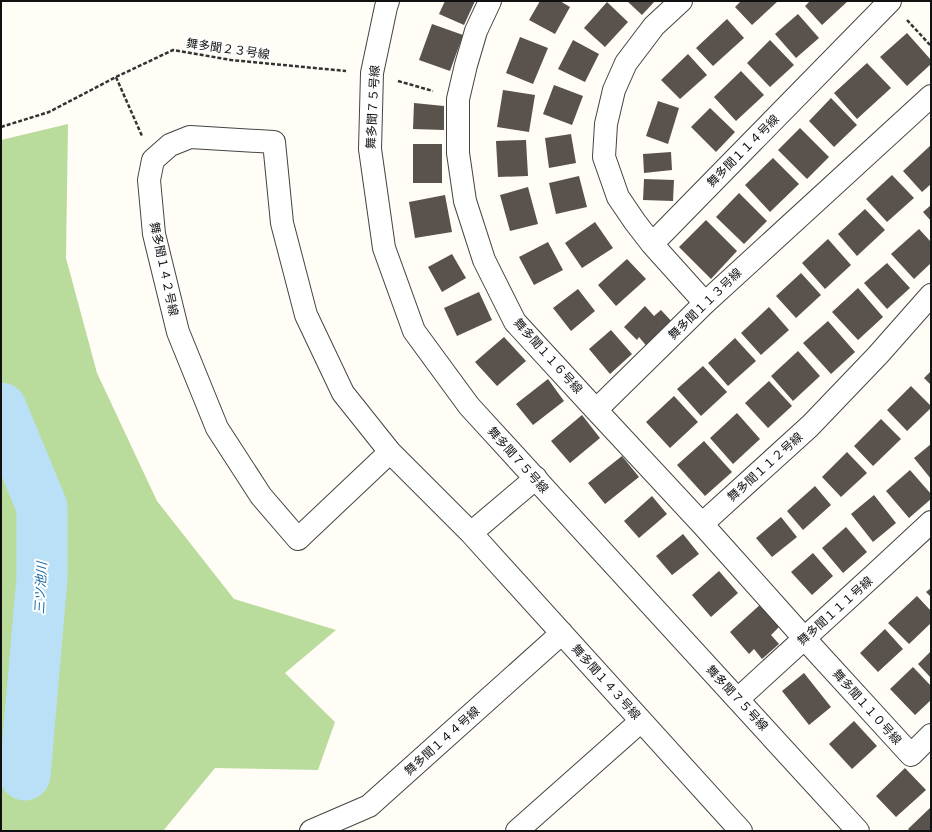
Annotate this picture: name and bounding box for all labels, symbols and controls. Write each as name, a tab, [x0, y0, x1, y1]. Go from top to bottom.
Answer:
street label: 舞多聞２３号線	[185, 34, 271, 63]
street label: 舞多聞７５号線	[362, 65, 383, 149]
street label: 舞多聞１１４号線	[703, 111, 783, 191]
street label: 舞多聞１４２号線	[146, 220, 183, 318]
street label: 舞多聞１１３号線	[664, 264, 745, 343]
street label: 舞多聞１１６号線	[510, 314, 587, 397]
street label: 舞多聞７５号線	[484, 423, 553, 497]
street label: 舞多聞１１２号線	[723, 428, 806, 505]
water label: 三ツ池川	[30, 560, 50, 614]
street label: 舞多聞１１１号線	[793, 572, 876, 649]
street label: 舞多聞１４３号線	[568, 640, 645, 723]
street label: 舞多聞７５号線	[702, 661, 772, 734]
street label: 舞多聞１１０号線	[829, 665, 906, 748]
street label: 舞多聞１４４号線	[400, 702, 483, 779]

